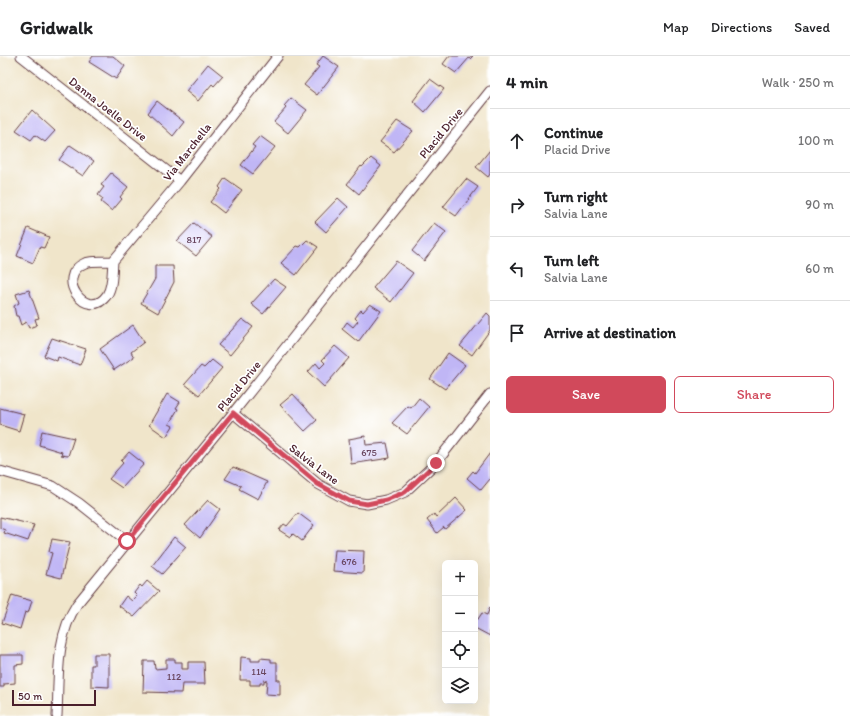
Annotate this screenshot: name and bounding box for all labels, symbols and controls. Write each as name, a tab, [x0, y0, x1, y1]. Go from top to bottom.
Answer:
text: Gridwalk	[20, 16, 93, 39]
text: Map	[663, 19, 689, 36]
text: Directions	[711, 19, 772, 36]
text: Saved	[794, 19, 830, 36]
text: 4 min	[506, 72, 548, 92]
street label: Danna Joelle Drive	[66, 74, 150, 144]
text: Walk · 250 m	[762, 75, 834, 90]
street label: Placid Drive	[416, 105, 466, 161]
street label: Via Marchella	[160, 120, 214, 184]
text: Continue	[544, 124, 603, 142]
icon: ahead	[506, 130, 528, 152]
text: 100 m	[798, 133, 834, 148]
text: Placid Drive	[544, 142, 610, 157]
text: Turn right	[544, 188, 608, 206]
icon: right	[506, 194, 528, 216]
text: 90 m	[805, 197, 834, 212]
text: Salvia Lane	[544, 206, 608, 221]
house number: 817	[186, 233, 202, 246]
text: Turn left	[544, 252, 599, 270]
icon: left	[506, 258, 528, 280]
text: 60 m	[805, 261, 834, 276]
text: Salvia Lane	[544, 270, 608, 285]
icon: arrive	[506, 322, 528, 344]
text: Arrive at destination	[544, 324, 676, 342]
street label: Placid Drive	[214, 358, 264, 414]
button: Save	[506, 376, 666, 413]
button: Share	[674, 376, 834, 413]
street label: Salvia Lane	[286, 441, 342, 487]
house number: 675	[361, 446, 377, 459]
route end	[427, 454, 445, 472]
route start	[118, 532, 136, 550]
house number: 676	[341, 555, 357, 568]
map controls	[442, 560, 478, 704]
button: +	[442, 560, 478, 596]
button: −	[442, 596, 478, 632]
button: locate	[442, 632, 478, 668]
house number: 114	[251, 665, 267, 678]
button: layers	[442, 668, 478, 704]
house number: 112	[167, 670, 182, 683]
scale bar	[12, 688, 96, 707]
text: 50 m	[18, 690, 42, 703]

